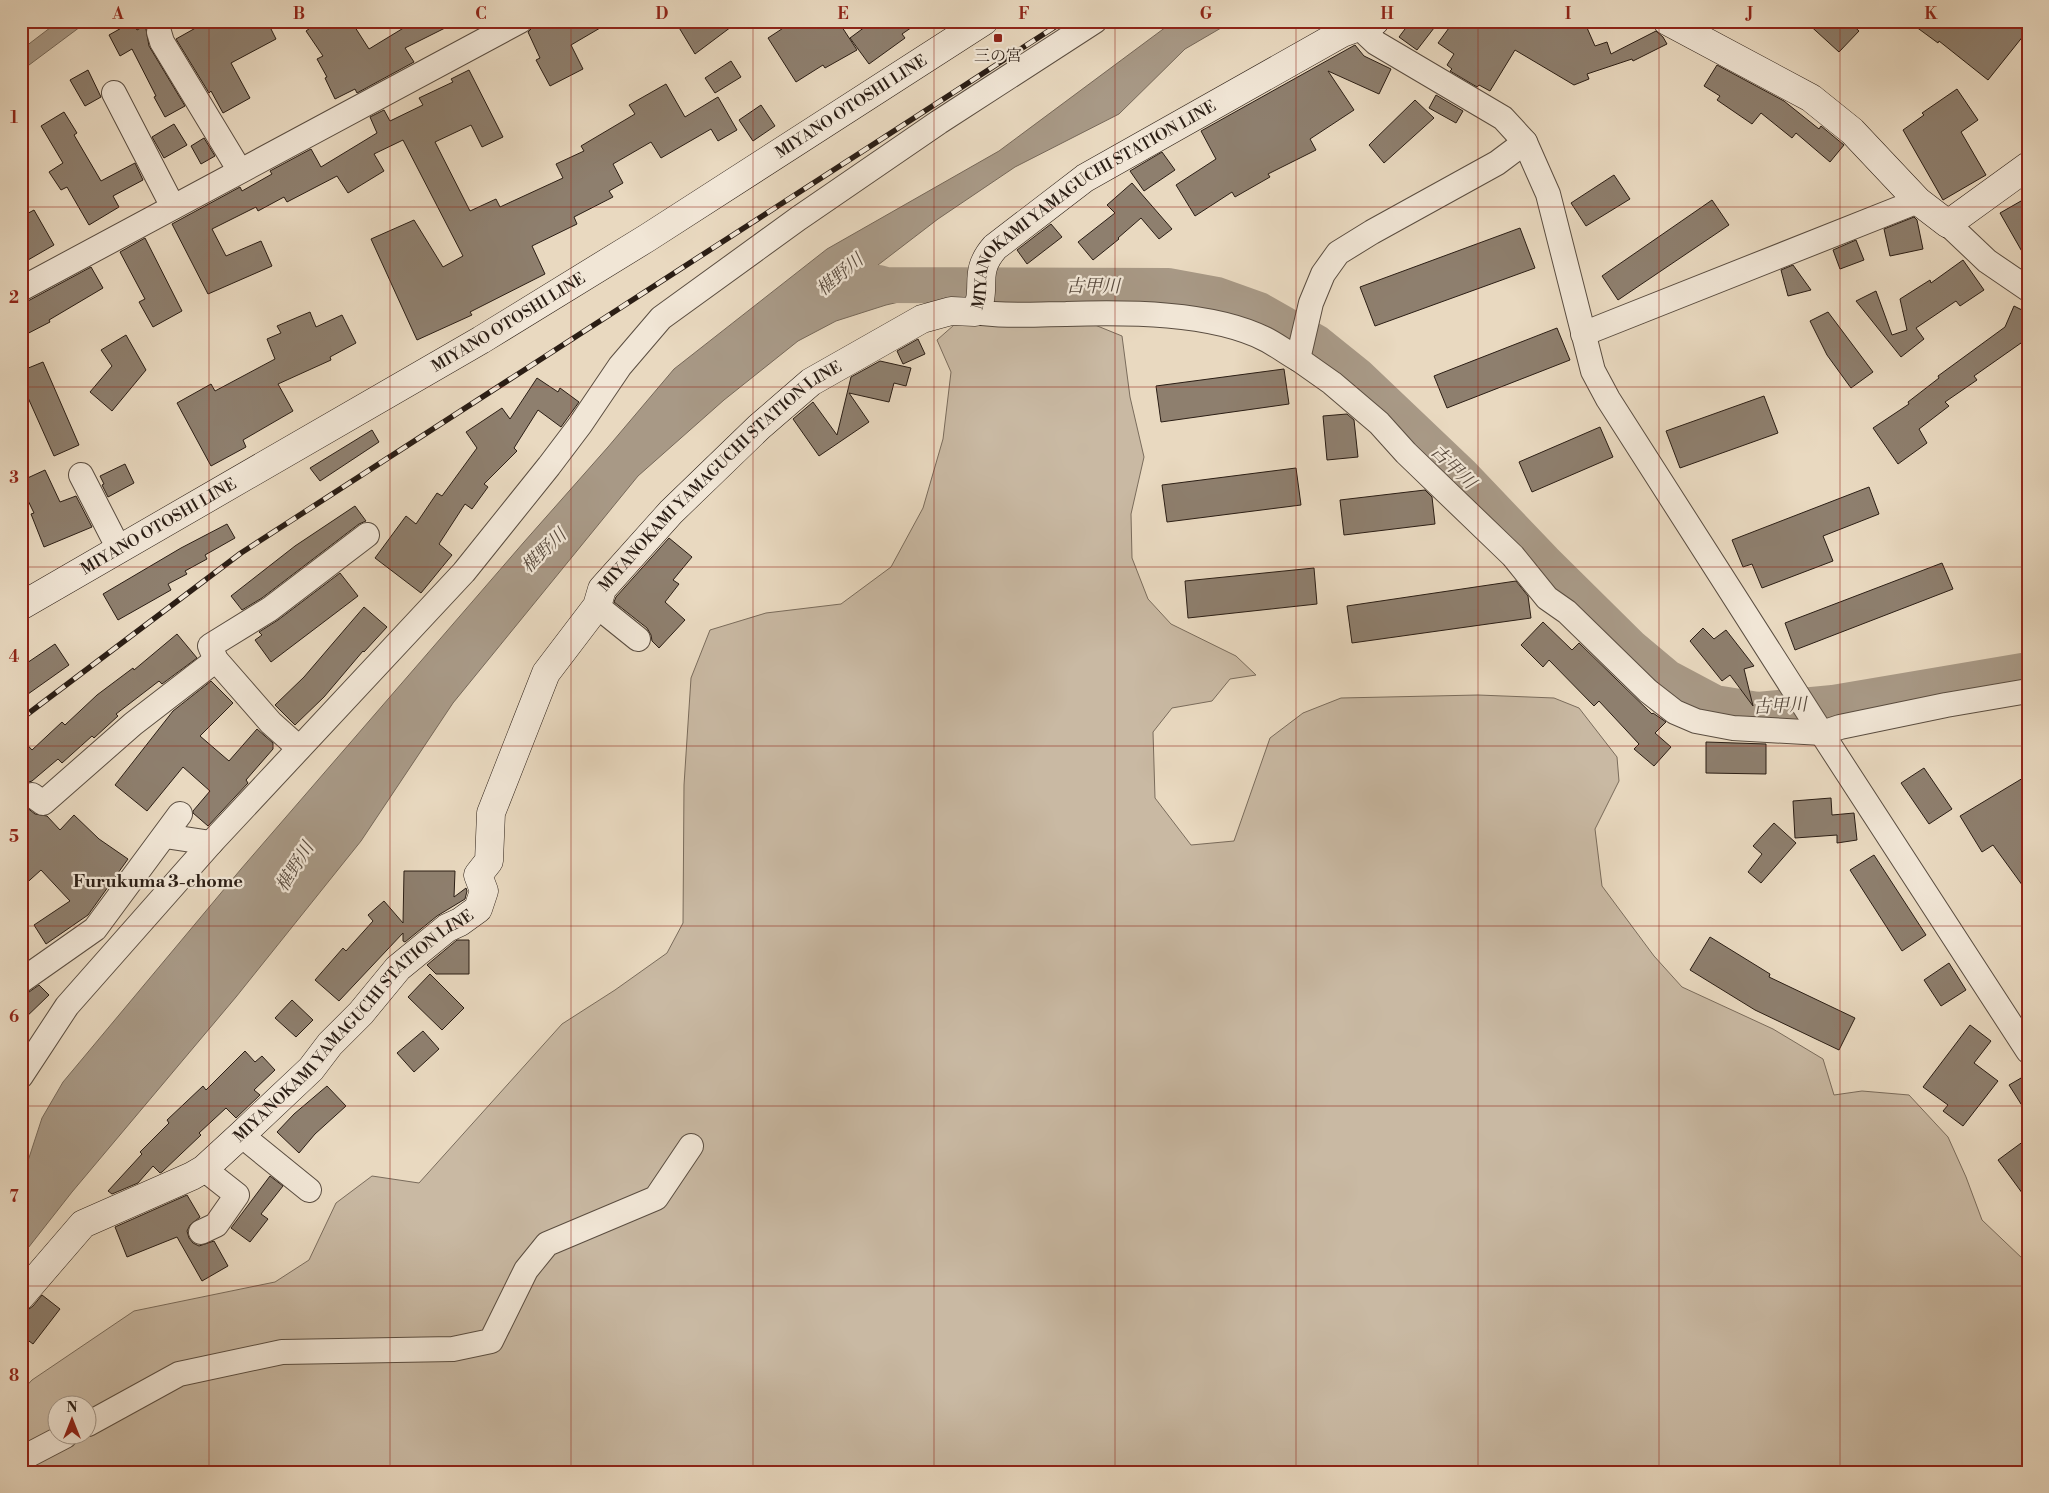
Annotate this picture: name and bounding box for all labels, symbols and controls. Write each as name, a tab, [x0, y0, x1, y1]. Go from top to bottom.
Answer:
text: A	[111, 4, 124, 24]
text: B	[293, 4, 305, 24]
text: C	[475, 4, 487, 24]
text: D	[656, 4, 669, 24]
text: E	[837, 4, 849, 24]
text: F	[1018, 4, 1030, 24]
text: G	[1200, 4, 1213, 24]
text: H	[1380, 4, 1394, 24]
text: I	[1565, 4, 1571, 24]
text: J	[1745, 4, 1753, 24]
text: K	[1925, 4, 1939, 24]
marker: 三の宮	[992, 32, 1004, 44]
place label: 三の宮	[974, 46, 1022, 66]
street label: MIYANO OTOSHI LINE	[772, 50, 931, 163]
street label: MIYANOKAMI YAMAGUCHI STATION LINE	[968, 96, 1220, 312]
text: 1	[10, 108, 18, 128]
water label: 椹野川	[812, 248, 870, 301]
street label: MIYANO OTOSHI LINE	[428, 268, 589, 376]
water label: 古甲川	[1066, 275, 1122, 298]
text: 2	[9, 288, 19, 308]
street label: MIYANOKAMI YAMAGUCHI STATION LINE	[594, 357, 845, 596]
water label: 古甲川	[1426, 440, 1482, 495]
text: 3	[9, 468, 19, 488]
street label: MIYANO OTOSHI LINE	[77, 474, 240, 579]
water label: 椹野川	[517, 523, 573, 578]
text: 4	[9, 647, 20, 667]
water label: 古甲川	[1752, 693, 1810, 719]
text: 5	[9, 827, 19, 847]
water label: 椹野川	[271, 836, 320, 896]
district label: Furukuma 3-chome	[73, 870, 243, 893]
street label: MIYANOKAMI YAMAGUCHI STATION LINE	[229, 905, 478, 1147]
text: 6	[9, 1007, 19, 1027]
text: 7	[9, 1187, 19, 1207]
text: 8	[9, 1366, 19, 1386]
north arrow	[48, 1396, 98, 1446]
text: N	[66, 1399, 78, 1417]

